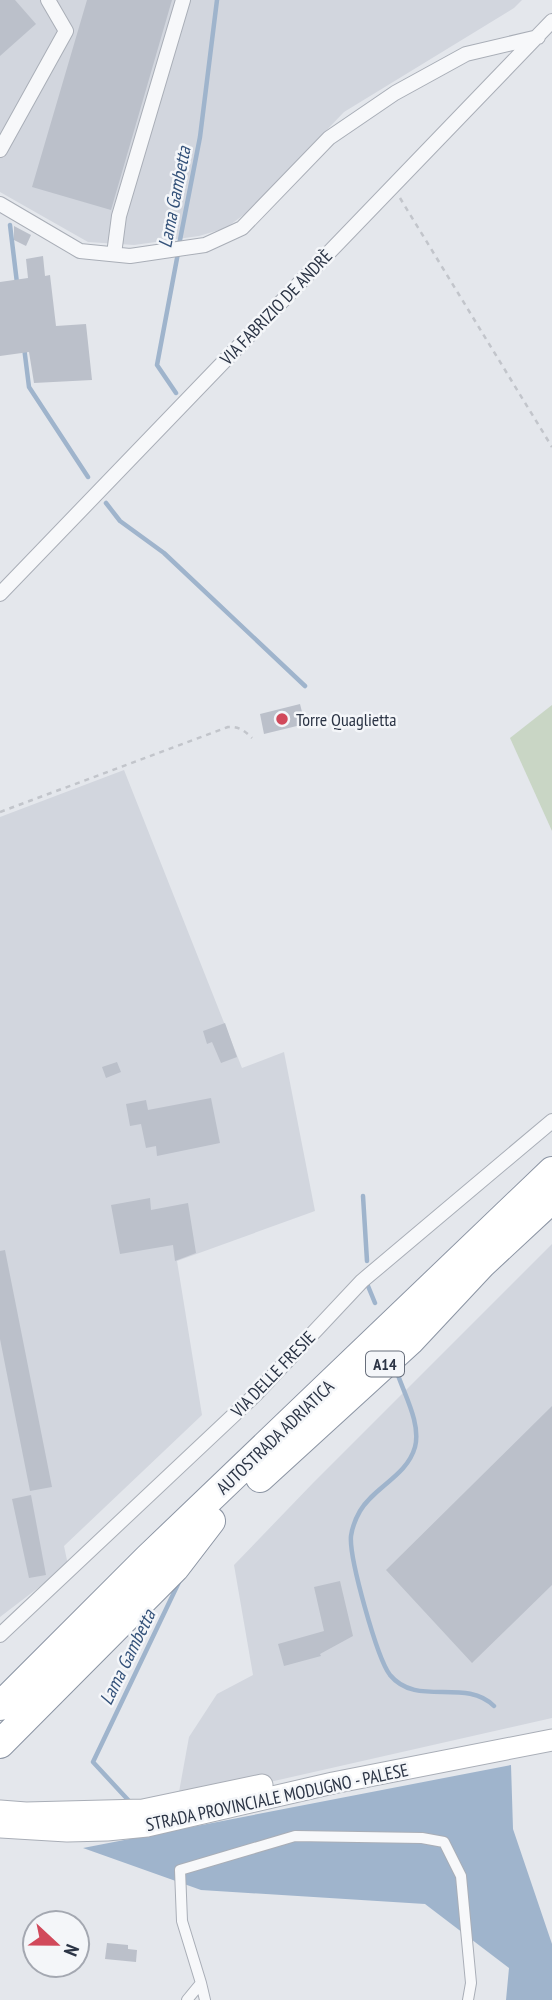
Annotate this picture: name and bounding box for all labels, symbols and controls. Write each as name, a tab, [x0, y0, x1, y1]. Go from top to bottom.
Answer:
water label: Lama Gambetta	[152, 143, 196, 250]
street label: VIA FABRIZIO DE ANDRÈ	[214, 244, 337, 370]
place label: Torre Quaglietta	[296, 708, 396, 731]
marker: Torre Quaglietta	[274, 711, 290, 727]
street label: VIA DELLE FRESIE	[225, 1326, 320, 1423]
road number: A14	[366, 1352, 404, 1376]
street label: AUTOSTRADA ADRIATICA	[211, 1375, 339, 1499]
water label: Lama Gambetta	[94, 1604, 161, 1708]
street label: STRADA PROVINCIALE MODUGNO - PALESE	[144, 1758, 410, 1836]
north arrow	[21, 1909, 91, 1979]
text: N	[59, 1941, 85, 1960]

